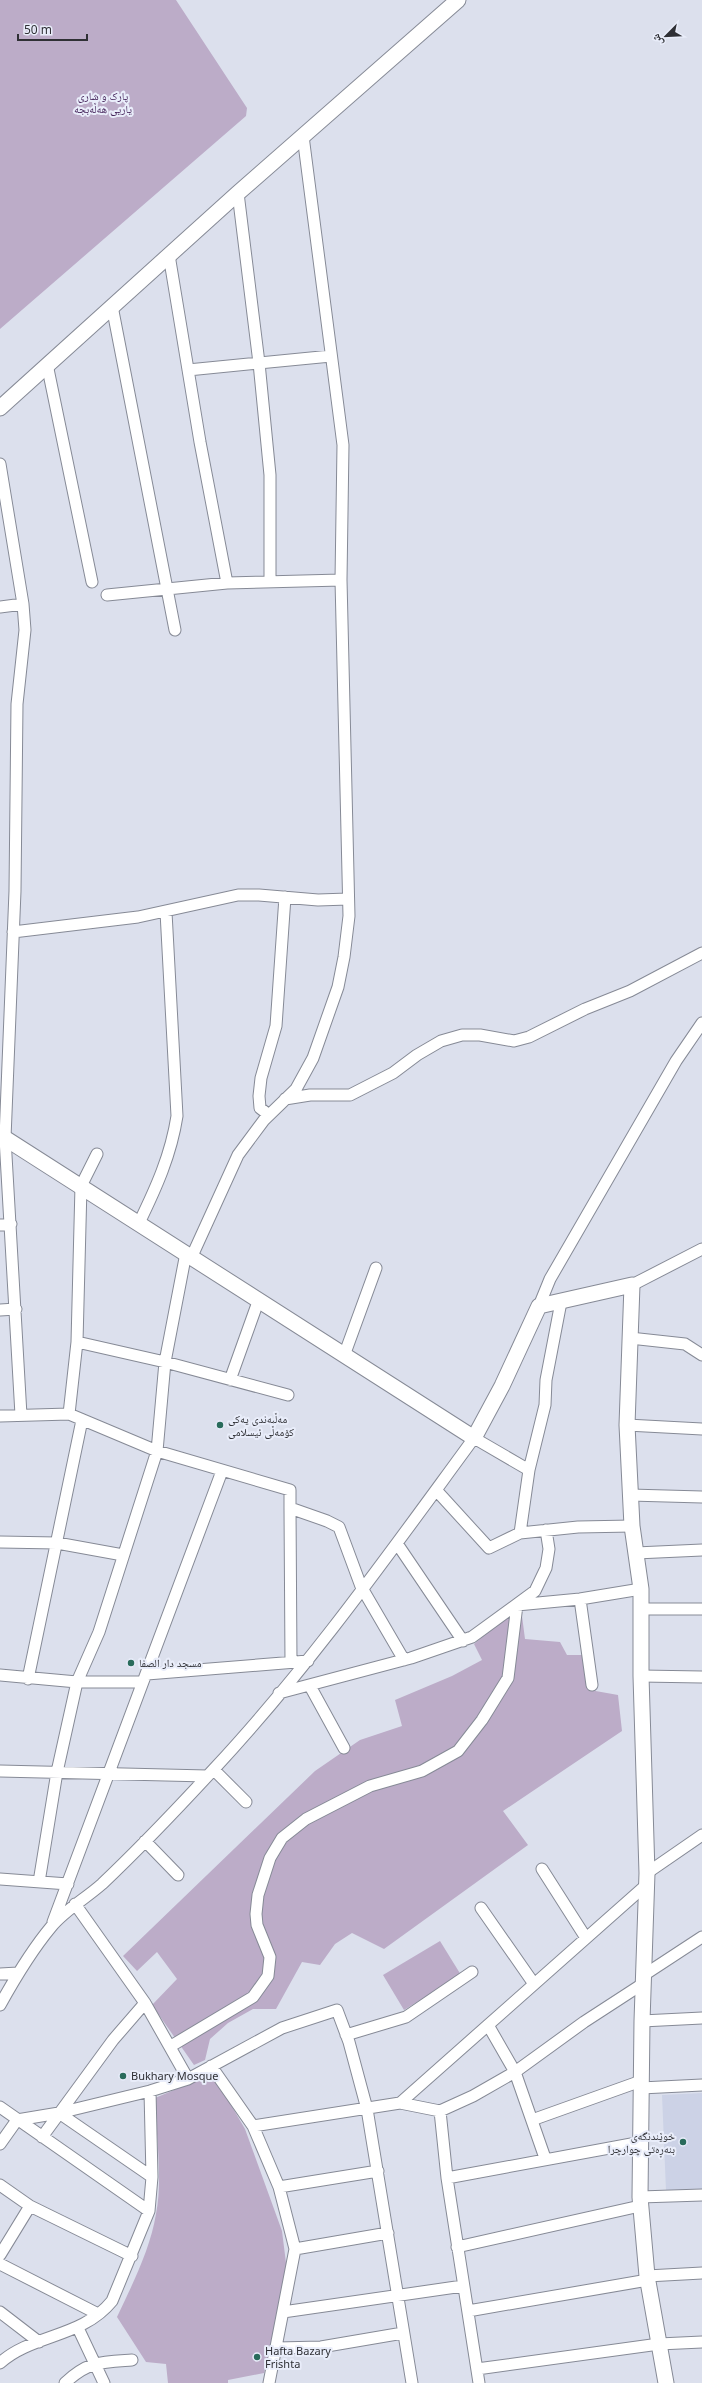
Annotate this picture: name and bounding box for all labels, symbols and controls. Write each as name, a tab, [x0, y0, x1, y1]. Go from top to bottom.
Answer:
scale bar	[18, 16, 87, 42]
north arrow	[646, 16, 686, 56]
text: 50 m	[24, 21, 52, 38]
text: ش	[647, 31, 667, 49]
park label: پارک و شاری یاریی ھەڵەبجە	[74, 88, 133, 116]
place label: مەڵبەندی یەکی کۆمەڵی ئیسلامی	[228, 1411, 294, 1439]
marker: مەڵبەندی یەکی کۆمەڵی ئیسلامی	[215, 1420, 225, 1430]
place label: مسجد دار الصفا	[139, 1655, 202, 1670]
marker: مسجد دار الصفا	[126, 1658, 136, 1668]
place label: Bukhary Mosque	[131, 2068, 218, 2083]
marker: Bukhary Mosque	[118, 2071, 128, 2081]
place label: خوێندنگەی بنەڕەتی چوارچرا	[608, 2128, 675, 2158]
marker: خوێندنگەی بنەڕەتی چوارچرا	[678, 2137, 688, 2147]
place label: Hafta Bazary Frishta	[265, 2343, 331, 2371]
marker: Hafta Bazary Frishta	[252, 2352, 262, 2362]

